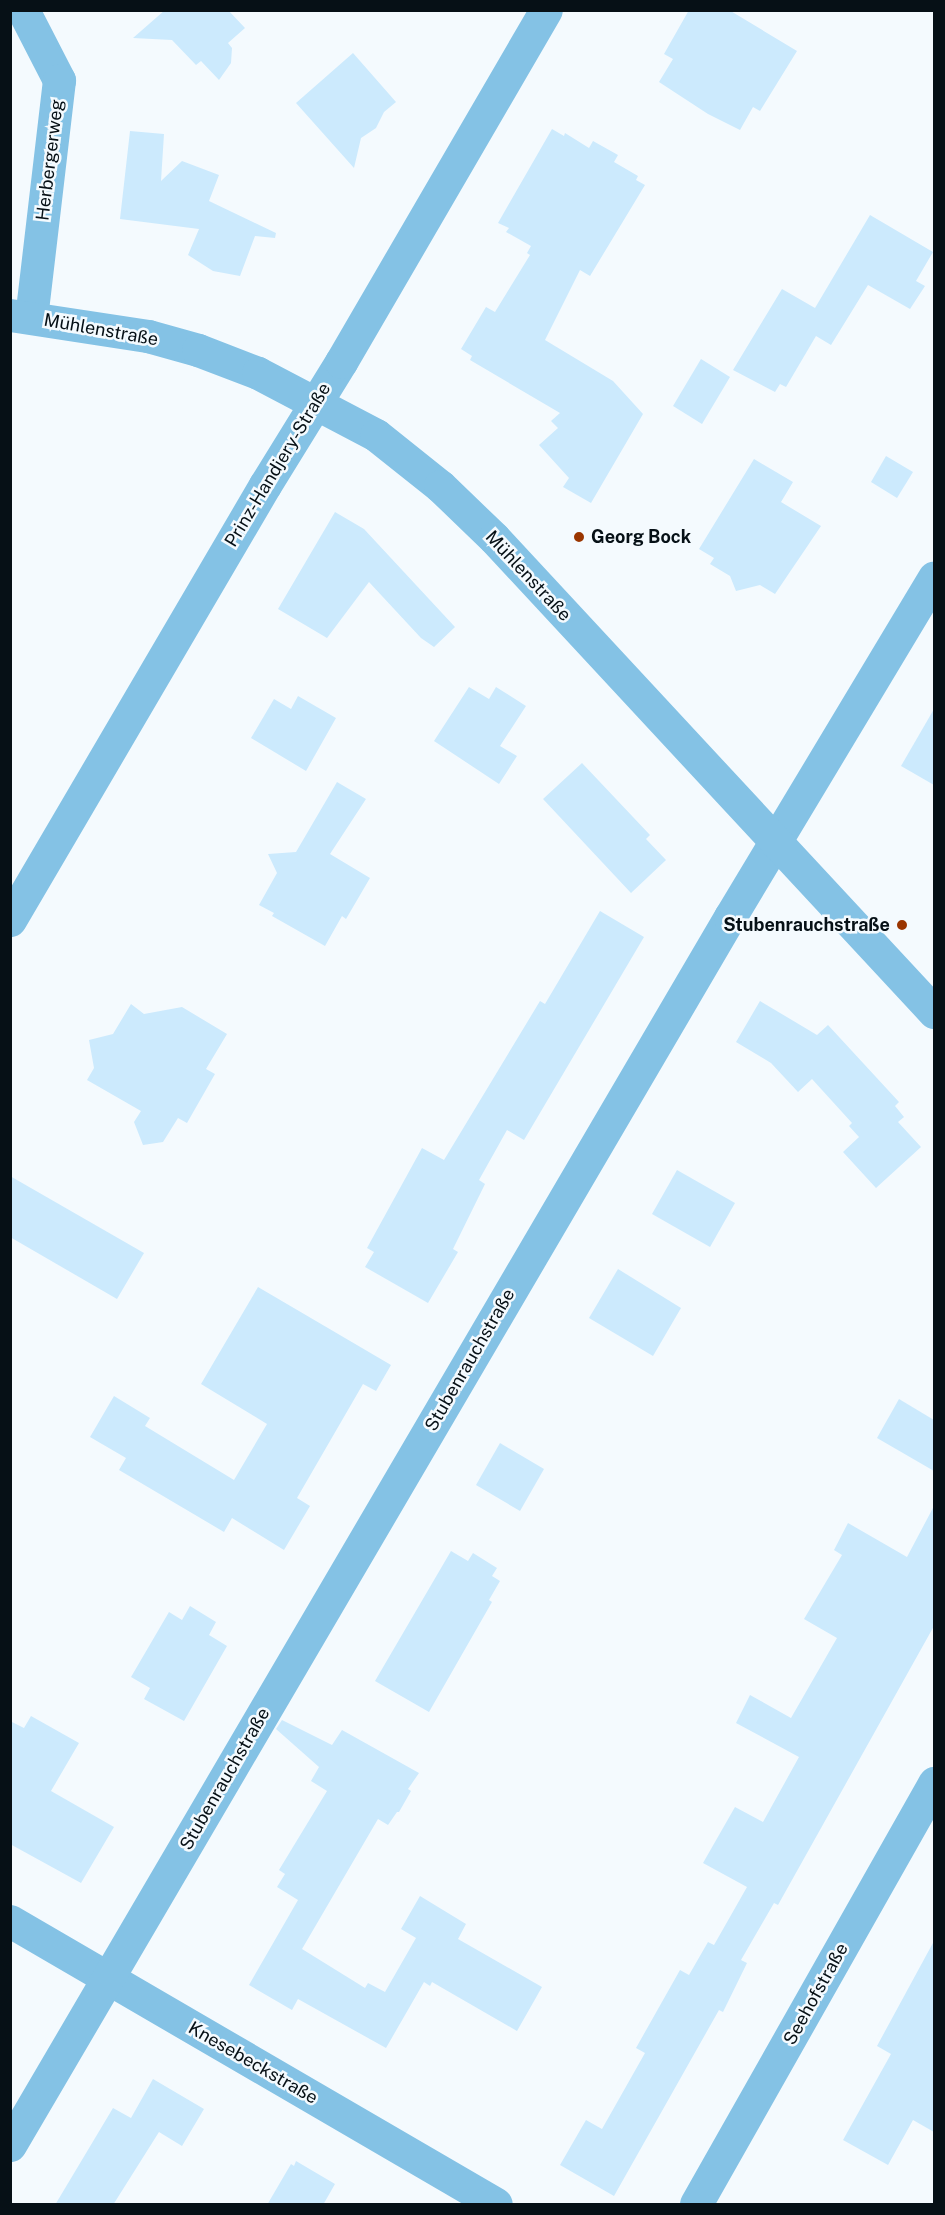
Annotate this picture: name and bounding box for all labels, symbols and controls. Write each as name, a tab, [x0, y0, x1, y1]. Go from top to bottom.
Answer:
street label: Herbergerweg	[32, 98, 68, 222]
street label: Mühlenstraße	[42, 309, 160, 351]
street label: Prinz-Handjery-Straße	[220, 379, 336, 551]
street label: Mühlenstraße	[481, 526, 575, 626]
place label: Georg Bock	[591, 526, 691, 548]
marker: Georg Bock	[572, 530, 586, 544]
place label: Stubenrauchstraße	[723, 914, 890, 936]
marker: Stubenrauchstraße	[895, 918, 909, 932]
street label: Stubenrauchstraße	[420, 1285, 520, 1435]
street label: Stubenrauchstraße	[175, 1704, 275, 1854]
street label: Seehofstraße	[779, 1939, 853, 2049]
street label: Knesebeckstraße	[184, 2017, 322, 2109]

